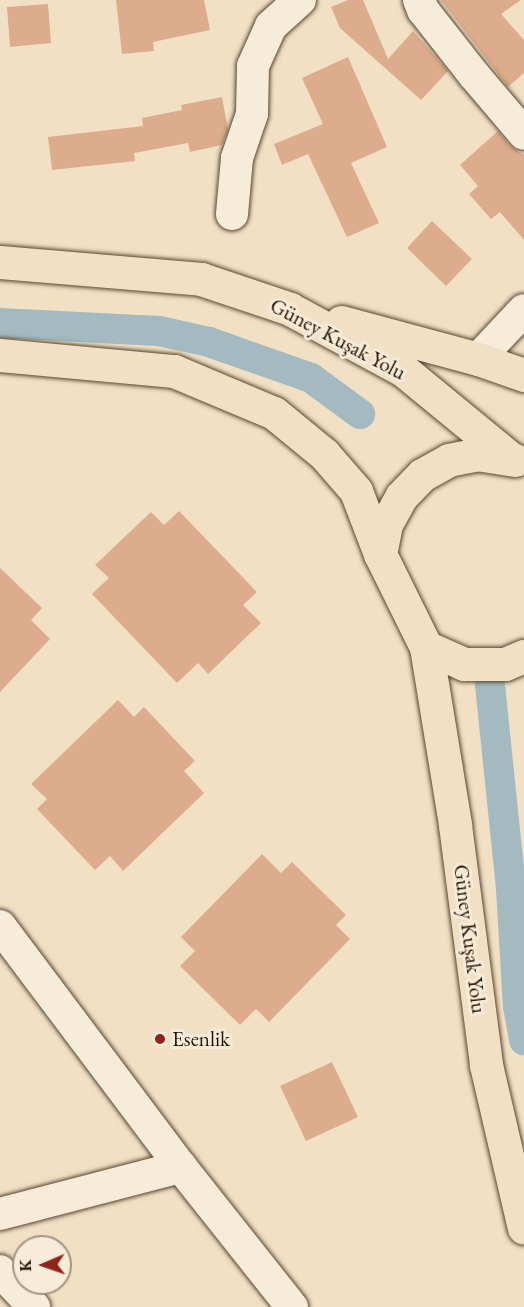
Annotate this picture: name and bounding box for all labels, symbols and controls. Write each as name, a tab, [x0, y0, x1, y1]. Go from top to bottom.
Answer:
street label: Güney Kuşak Yolu	[266, 293, 410, 385]
street label: Güney Kuşak Yolu	[448, 863, 492, 1015]
place label: Esenlik	[172, 1026, 230, 1052]
marker: Esenlik	[153, 1032, 167, 1046]
north arrow	[12, 1235, 72, 1295]
text: K	[15, 1259, 36, 1272]

